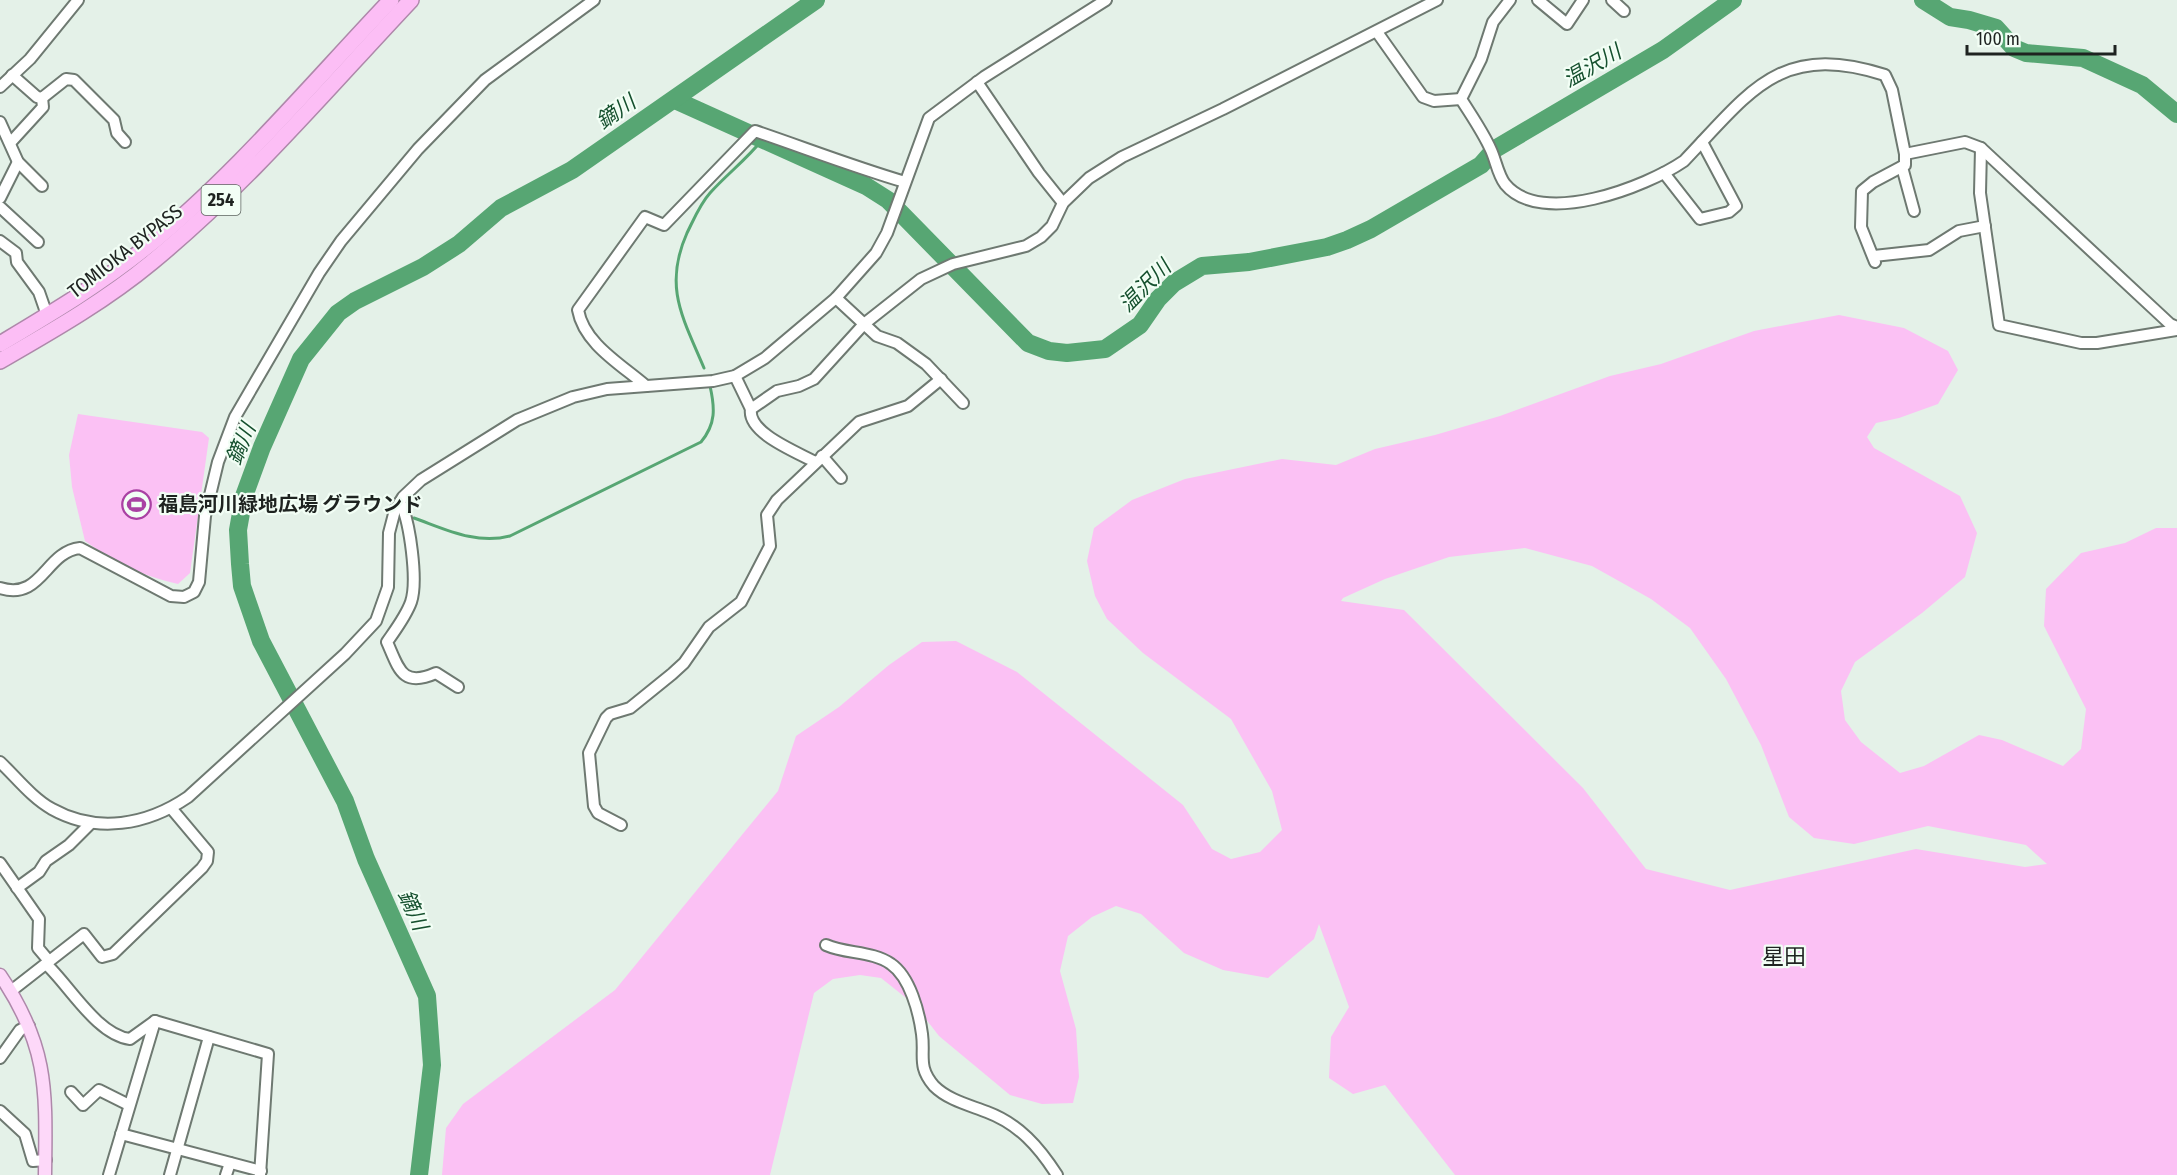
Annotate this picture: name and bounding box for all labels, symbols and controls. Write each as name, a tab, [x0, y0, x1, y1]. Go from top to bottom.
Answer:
scale bar	[1967, 18, 2116, 56]
text: 100 m	[1976, 28, 2020, 50]
water label: 温沢川	[1558, 38, 1628, 93]
water label: 鏑川	[591, 88, 642, 135]
road number: 254	[202, 185, 240, 215]
street label: TOMIOKA BYPASS	[63, 199, 187, 303]
water label: 温沢川	[1114, 253, 1178, 317]
water label: 鏑川	[221, 418, 262, 468]
sports icon: 福島河川緑地広場 グラウンド	[121, 488, 153, 520]
place label: 福島河川緑地広場 グラウンド	[158, 492, 422, 516]
water label: 鏑川	[393, 886, 434, 936]
district label: 星田	[1762, 943, 1806, 970]

